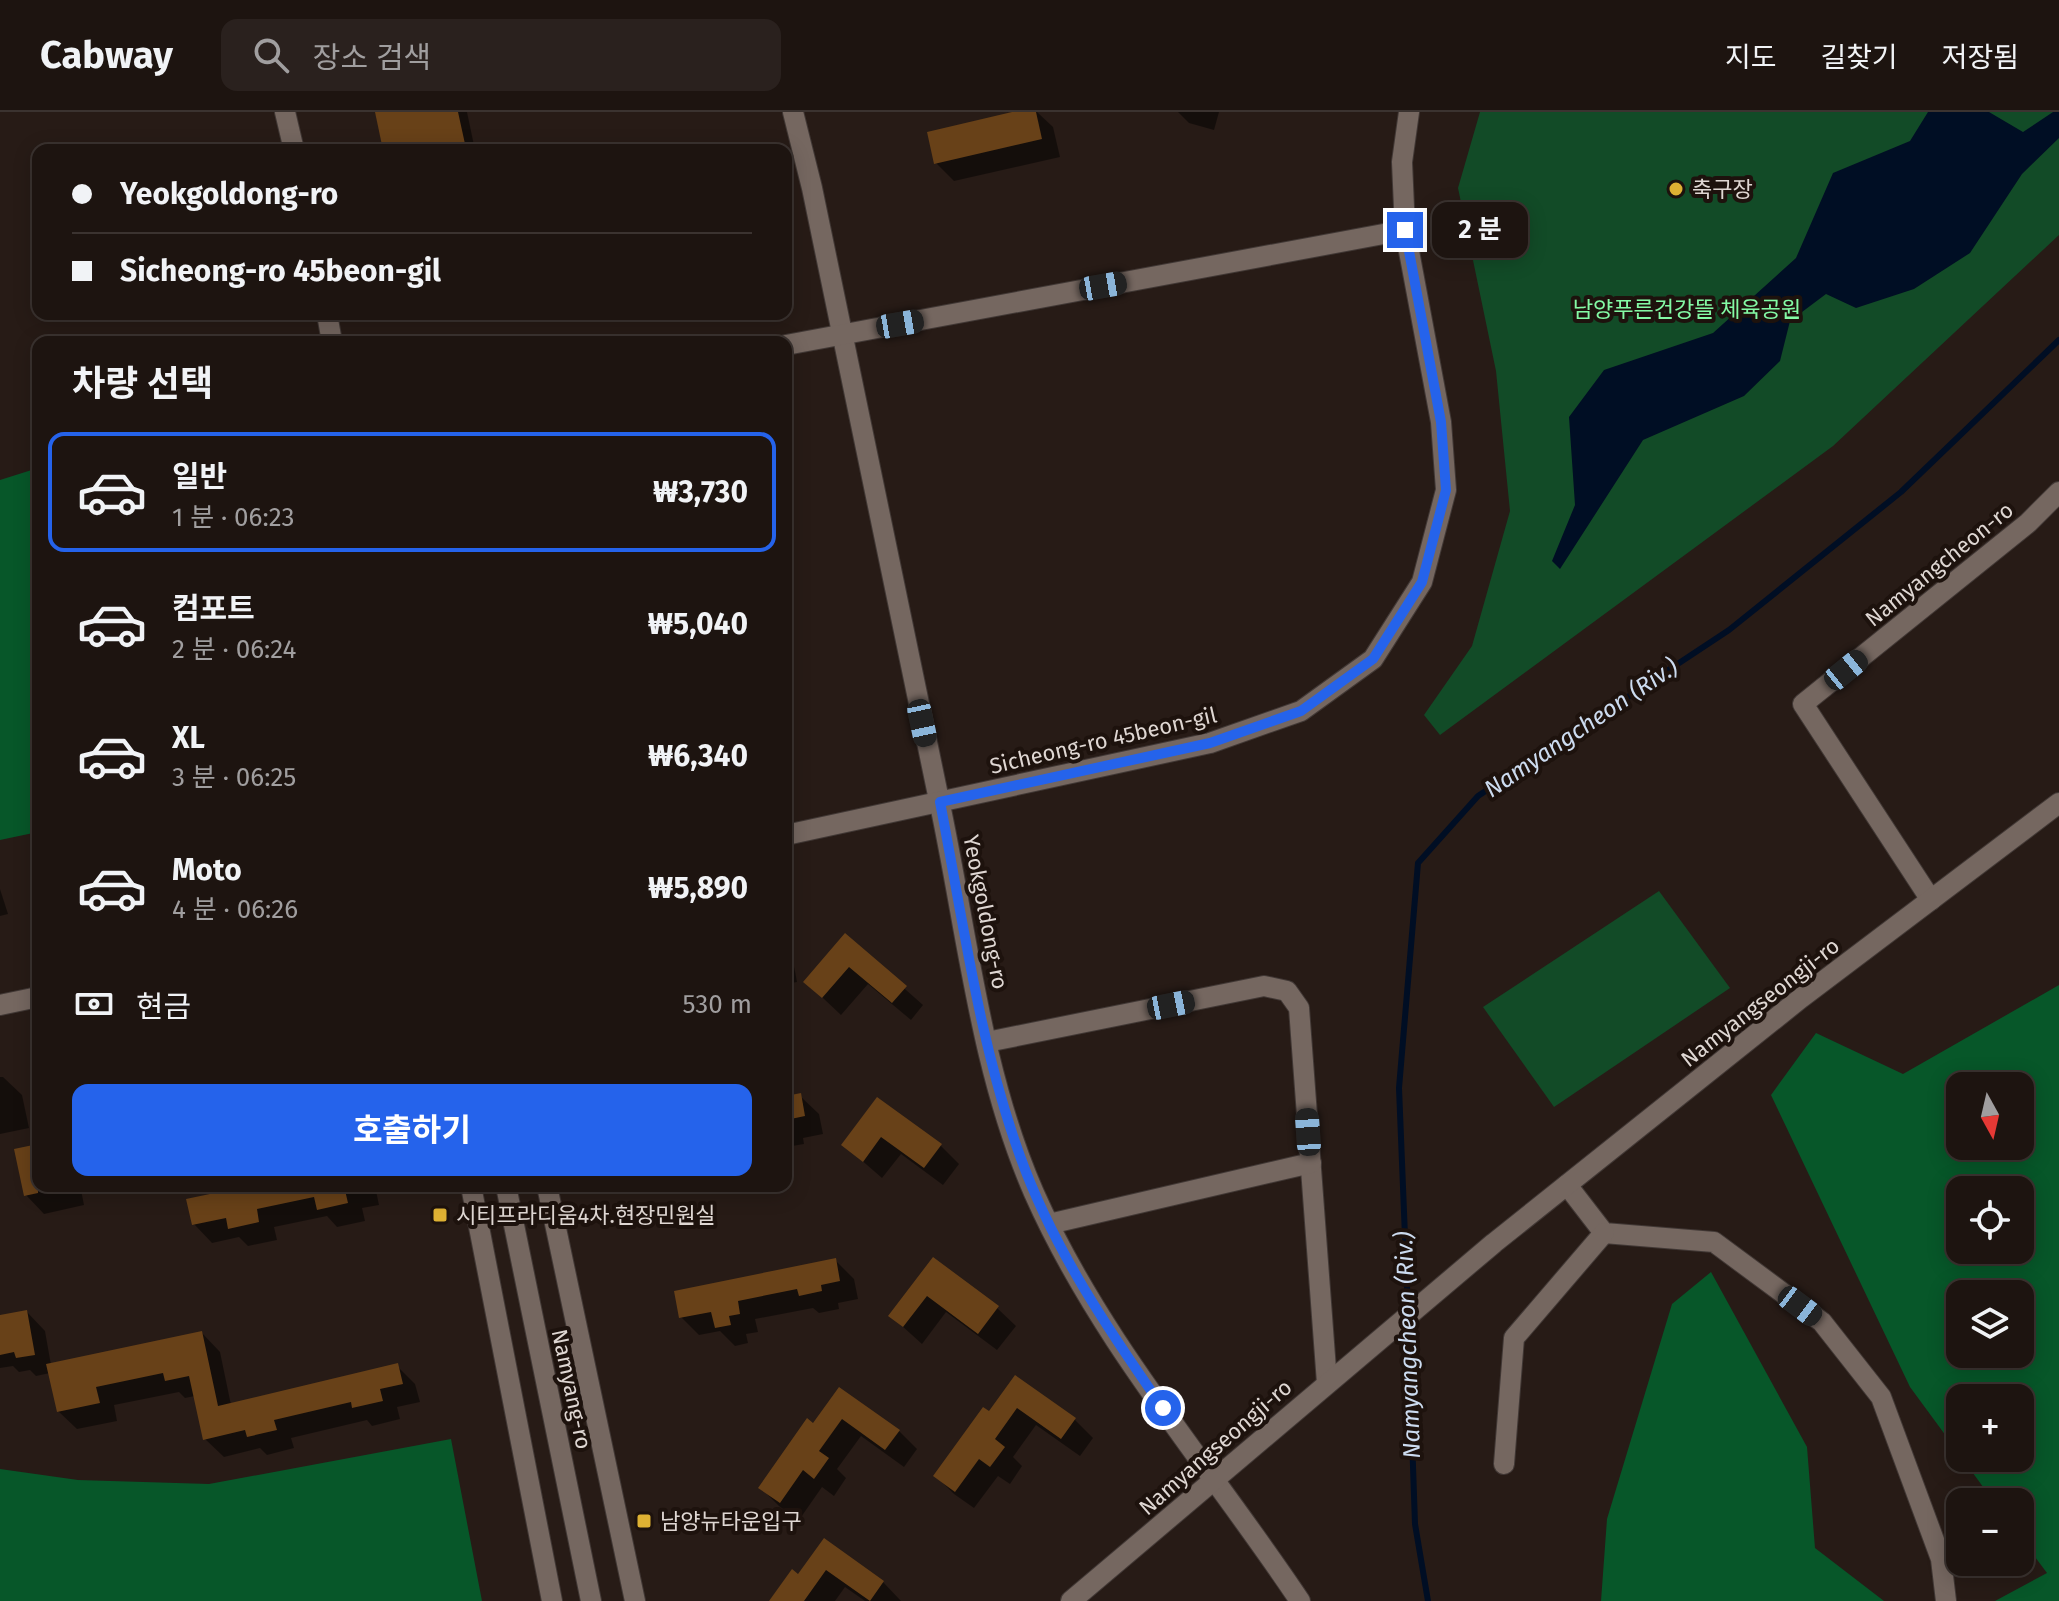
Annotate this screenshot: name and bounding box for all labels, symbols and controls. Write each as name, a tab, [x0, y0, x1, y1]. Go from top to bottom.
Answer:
search box	[221, 19, 781, 91]
text: Cabway	[40, 32, 173, 78]
icon: search	[249, 33, 293, 77]
text: 장소 검색	[313, 40, 431, 76]
text: 지도	[1725, 41, 1776, 74]
text: 길찾기	[1820, 41, 1898, 74]
text: 저장됨	[1942, 41, 2019, 74]
text: Yeokgoldong-ro	[120, 176, 338, 212]
place label: 축구장	[1692, 176, 1753, 203]
marker: 축구장	[1667, 180, 1685, 198]
callout: 2 분	[1433, 202, 1529, 258]
route end	[1387, 212, 1423, 248]
text: 2 분	[1458, 214, 1502, 245]
text: Sicheong-ro 45beon-gil	[120, 253, 441, 289]
car	[1077, 270, 1129, 302]
park label: 남양푸른건강뜰 체육공원	[1573, 296, 1801, 323]
car	[874, 308, 926, 340]
text: 차량 선택	[72, 362, 213, 406]
icon: car	[76, 456, 148, 528]
text: 일반	[172, 459, 227, 495]
text: ₩3,730	[653, 474, 748, 510]
street label: Namyangcheon-ro	[1860, 496, 2019, 632]
text: 1 분 · 06:23	[172, 502, 294, 533]
icon: car	[76, 588, 148, 660]
text: 컴포트	[172, 591, 255, 627]
text: ₩5,040	[648, 606, 748, 642]
text: 2 분 · 06:24	[172, 634, 296, 665]
car	[1820, 646, 1872, 694]
water label: Namyangcheon (Riv.)	[1479, 653, 1683, 803]
car	[905, 697, 939, 749]
street label: Sicheong-ro 45beon-gil	[987, 701, 1219, 780]
icon: car	[76, 720, 148, 792]
text: XL	[172, 720, 205, 756]
text: ₩6,340	[648, 738, 748, 774]
text: 3 분 · 06:25	[172, 762, 296, 793]
street label: Yeokgoldong-ro	[957, 833, 1014, 992]
icon: car	[76, 852, 148, 924]
text: Moto	[172, 852, 242, 888]
text: ₩5,890	[648, 870, 748, 906]
text: 4 분 · 06:26	[172, 894, 298, 925]
street label: Namyangseongji-ro	[1676, 932, 1845, 1073]
icon: cash	[72, 982, 116, 1026]
text: 현금	[136, 989, 191, 1025]
text: 530 m	[683, 989, 752, 1020]
car	[1145, 989, 1197, 1021]
north arrow	[1946, 1072, 2034, 1160]
map controls	[1946, 1072, 2034, 1576]
button: 호출하기	[72, 1084, 752, 1176]
car	[1294, 1107, 1322, 1157]
button: locate	[1946, 1176, 2034, 1264]
place label: 시티프라디움4차.현장민원실	[456, 1202, 716, 1229]
marker: 시티프라디움4차.현장민원실	[431, 1206, 449, 1224]
water label: Namyangcheon (Riv.)	[1390, 1230, 1426, 1459]
button: layers	[1946, 1280, 2034, 1368]
car	[1774, 1282, 1826, 1330]
street label: Namyang-ro	[546, 1327, 597, 1451]
street label: Namyangseongji-ro	[1133, 1374, 1297, 1521]
button: +	[1946, 1384, 2034, 1472]
route start	[1145, 1390, 1181, 1426]
button: −	[1946, 1488, 2034, 1576]
place label: 남양뉴타운입구	[660, 1508, 802, 1535]
marker: 남양뉴타운입구	[635, 1512, 653, 1530]

